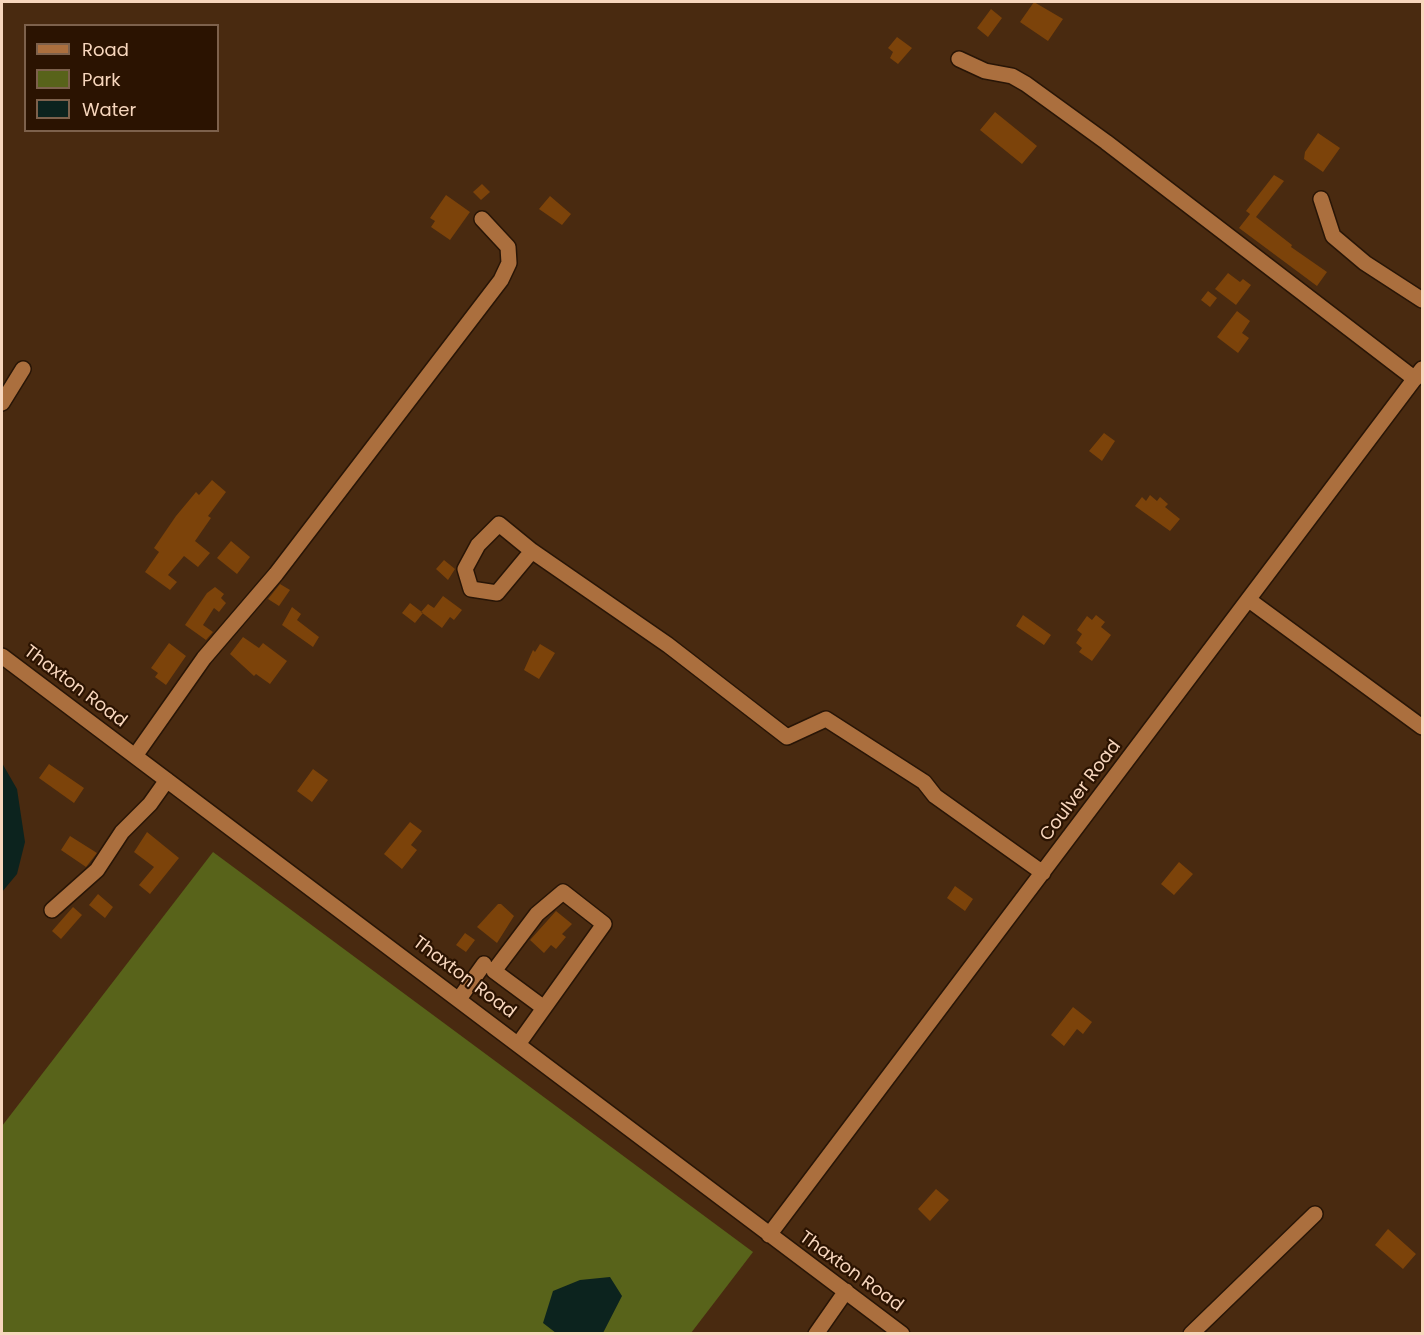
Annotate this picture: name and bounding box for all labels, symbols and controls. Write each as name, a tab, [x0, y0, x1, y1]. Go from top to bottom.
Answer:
legend	[24, 24, 219, 132]
text: Road	[82, 37, 129, 62]
text: Park	[82, 67, 121, 92]
text: Water	[82, 97, 136, 122]
street label: Thaxton Road	[19, 641, 131, 733]
street label: Coulver Road	[1036, 736, 1126, 846]
street label: Thaxton Road	[408, 932, 520, 1024]
street label: Thaxton Road	[795, 1227, 907, 1317]

